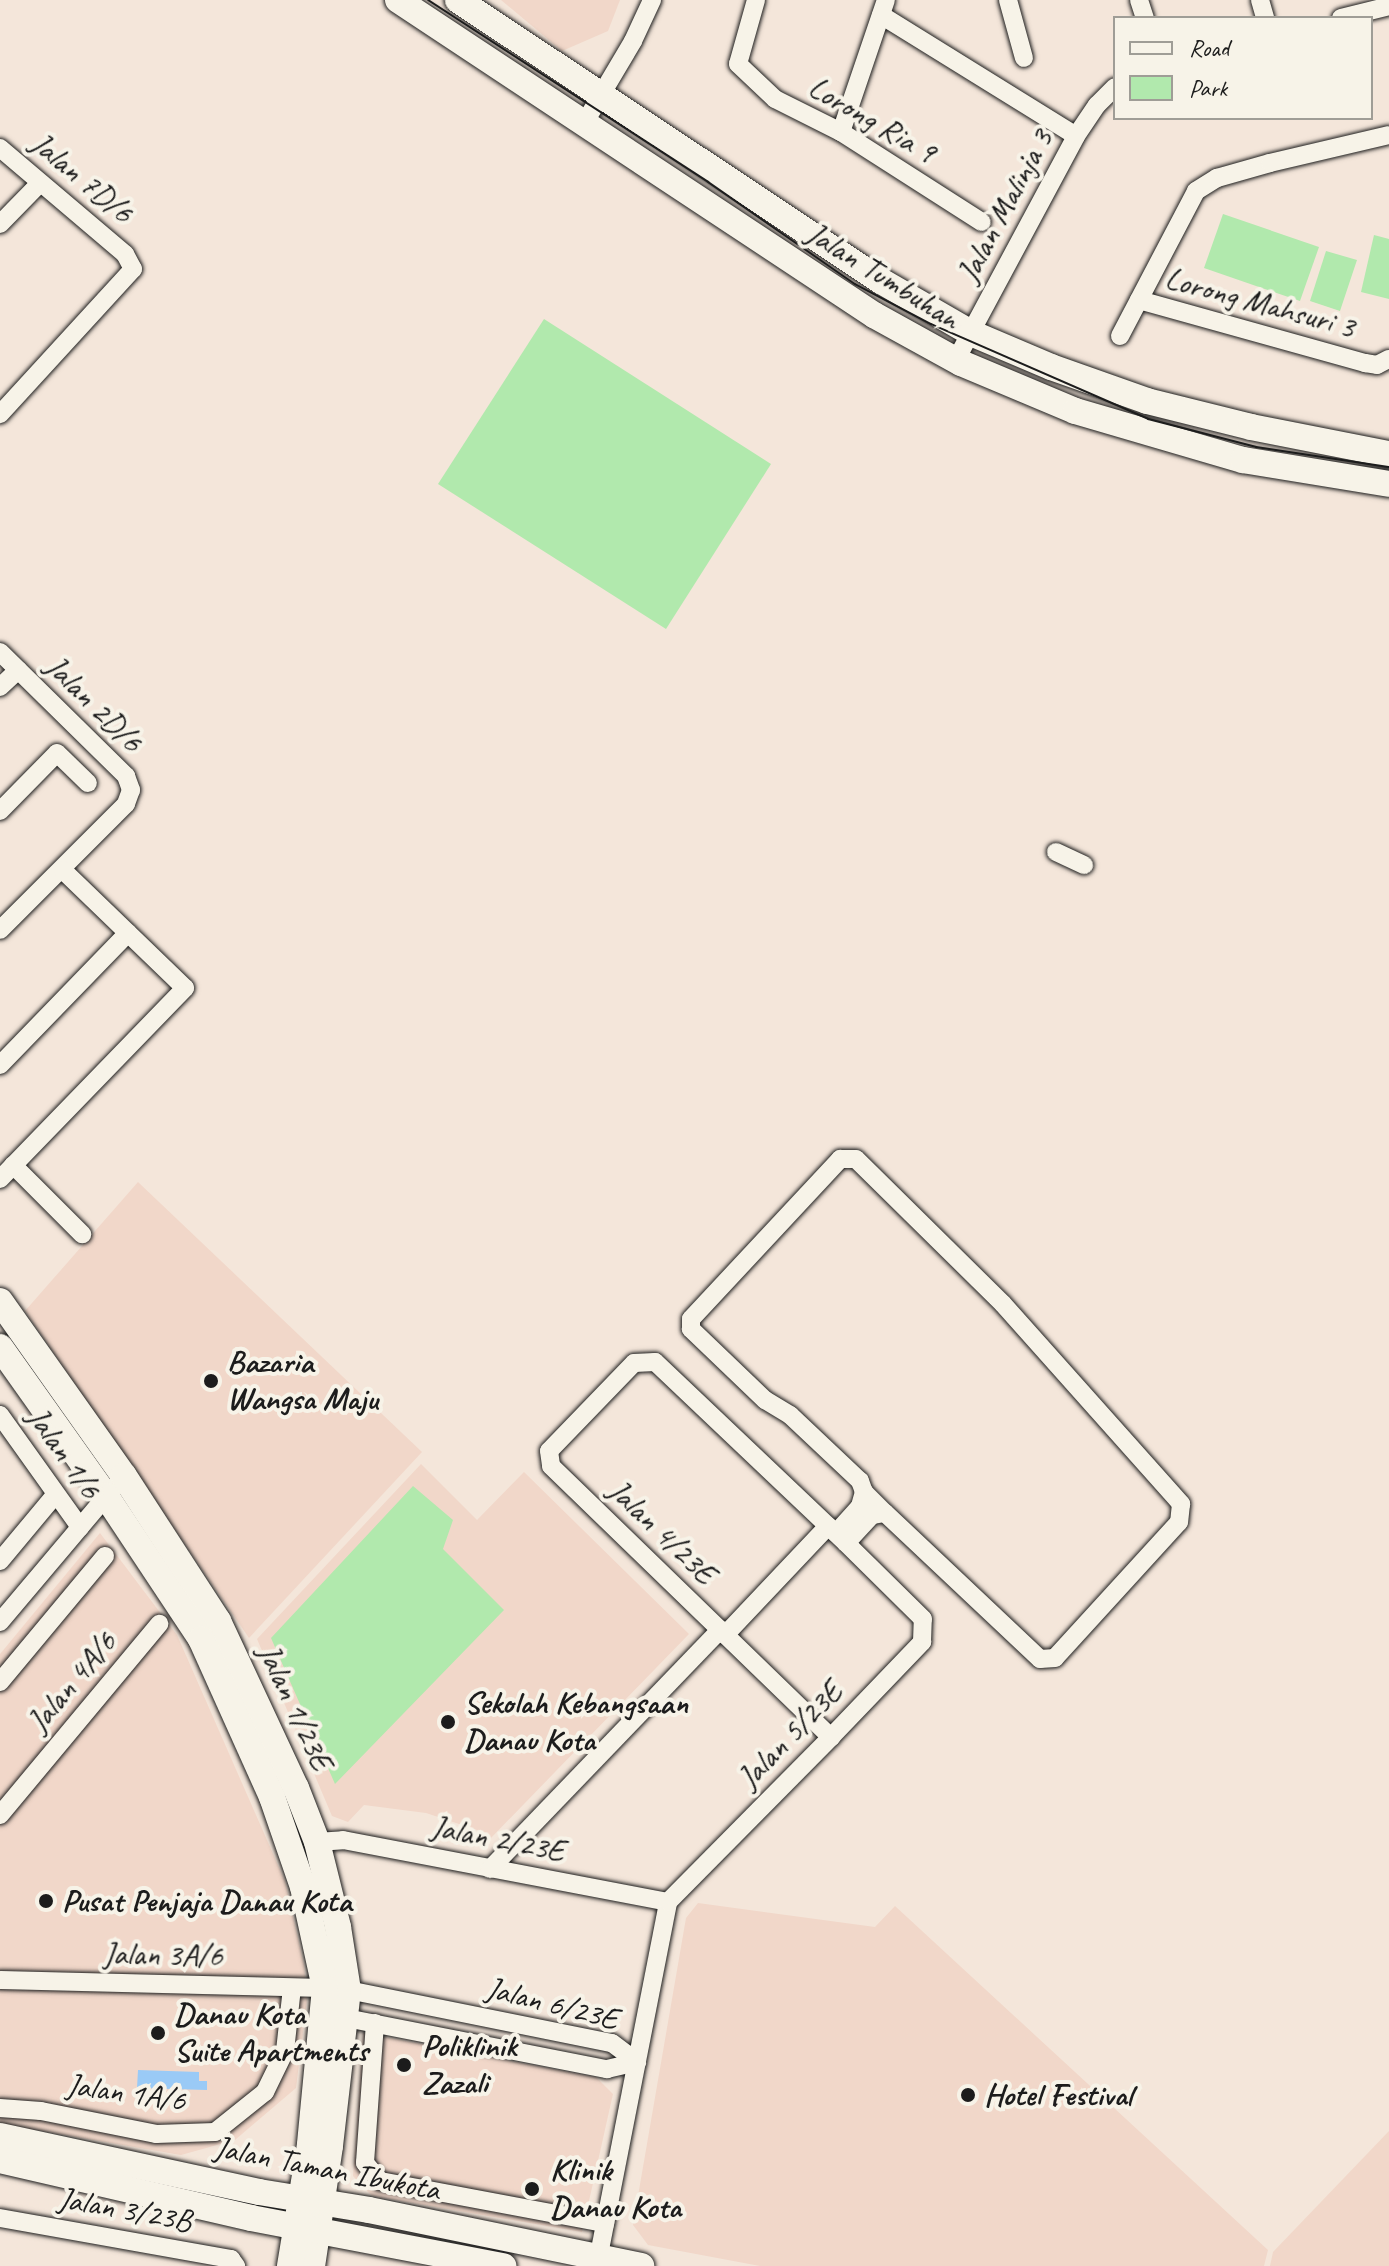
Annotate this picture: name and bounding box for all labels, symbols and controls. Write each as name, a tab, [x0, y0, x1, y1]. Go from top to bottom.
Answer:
legend	[1113, 16, 1373, 120]
text: Road	[1189, 33, 1229, 63]
street label: Lorong Ria 9	[802, 69, 942, 171]
text: Park	[1189, 73, 1227, 103]
street label: Jalan Malinja 3	[949, 123, 1061, 289]
street label: Jalan 7D/6	[23, 124, 141, 232]
street label: Jalan Tumbuhan	[799, 214, 967, 338]
street label: Lorong Mahsuri 3	[1161, 259, 1359, 347]
street label: Jalan 2D/6	[37, 647, 151, 761]
place label: Bazaria Wangsa Maju	[227, 1344, 379, 1419]
marker: Bazaria Wangsa Maju	[202, 1372, 220, 1390]
street label: Jalan 1/6	[19, 1400, 109, 1506]
street label: Jalan 4/23E	[600, 1471, 724, 1593]
street label: Jalan 4A/6	[19, 1624, 125, 1740]
street label: Jalan 1/23E	[249, 1638, 341, 1776]
street label: Jalan 5/23E	[729, 1673, 851, 1797]
place label: Sekolah Kebangsaan Danau Kota	[464, 1685, 688, 1760]
marker: Sekolah Kebangsaan Danau Kota	[439, 1713, 457, 1731]
street label: Jalan 2/23E	[428, 1807, 568, 1871]
place label: Pusat Penjaja Danau Kota	[62, 1882, 349, 1920]
marker: Pusat Penjaja Danau Kota	[37, 1892, 55, 1910]
street label: Jalan 3A/6	[103, 1935, 223, 1975]
street label: Jalan 6/23E	[482, 1969, 622, 2039]
place label: Danau Kota Suite Apartments	[174, 1996, 367, 2071]
marker: Danau Kota Suite Apartments	[149, 2024, 167, 2042]
place label: Poliklinik Zazali	[422, 2028, 516, 2103]
marker: Poliklinik Zazali	[393, 2054, 415, 2076]
street label: Jalan 1A/6	[64, 2066, 188, 2120]
place label: Hotel Festival	[984, 2076, 1132, 2114]
marker: Hotel Festival	[959, 2086, 977, 2104]
street label: Jalan Taman Ibukota	[212, 2128, 442, 2210]
place label: Klinik Danau Kota	[550, 2152, 680, 2227]
marker: Klinik Danau Kota	[521, 2178, 543, 2200]
street label: Jalan 3/23B	[56, 2179, 194, 2241]

